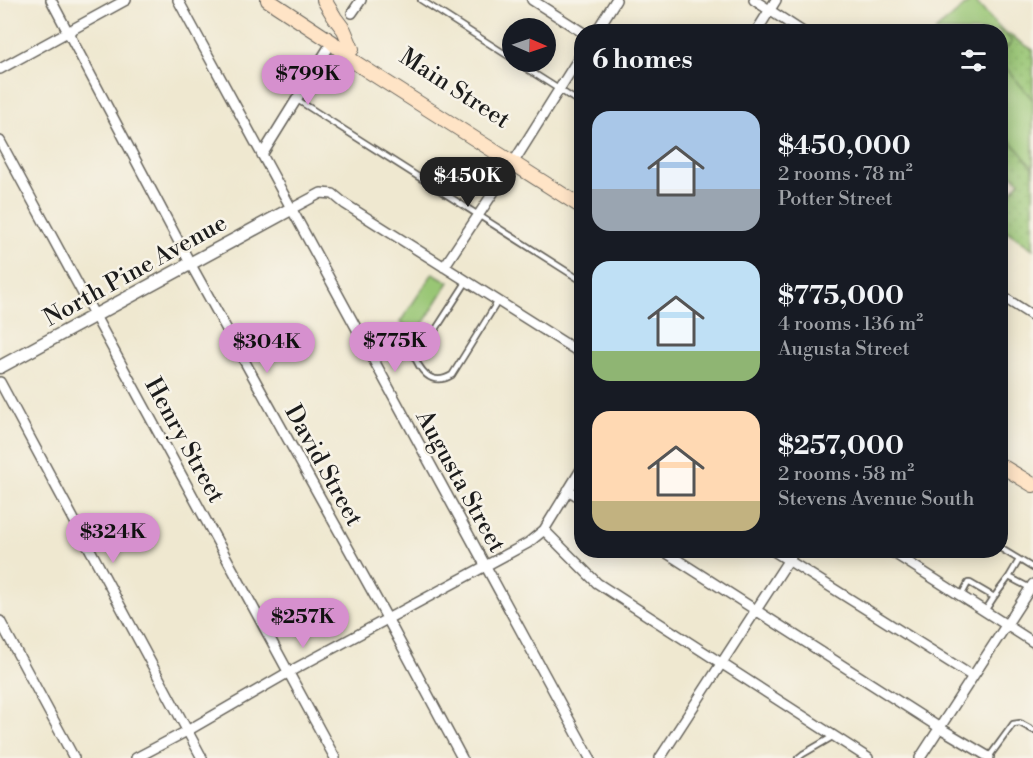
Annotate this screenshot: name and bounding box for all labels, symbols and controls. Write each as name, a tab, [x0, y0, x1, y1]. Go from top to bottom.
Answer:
north arrow	[502, 18, 556, 72]
map controls	[502, 18, 556, 72]
street label: Main Street	[394, 42, 516, 136]
text: 6 homes	[592, 44, 693, 76]
icon: filters	[957, 44, 990, 77]
pin: $799K	[266, 55, 350, 106]
text: $799K	[276, 62, 340, 87]
text: $450,000	[778, 130, 911, 162]
icon: home	[640, 135, 712, 207]
pin: $450K	[426, 157, 510, 208]
text: 2 rooms · 78 m²	[778, 162, 913, 187]
text: $450K	[434, 164, 502, 189]
text: Potter Street	[778, 187, 893, 212]
street label: North Pine Avenue	[39, 208, 232, 334]
text: $775,000	[778, 280, 904, 312]
icon: home	[640, 285, 712, 357]
text: 4 rooms · 136 m²	[778, 312, 923, 337]
pin: $775K	[353, 322, 437, 373]
pin: $304K	[225, 323, 309, 374]
text: $775K	[363, 329, 427, 354]
text: $304K	[233, 330, 301, 355]
text: Augusta Street	[778, 337, 910, 362]
street label: Henry Street	[137, 373, 231, 509]
street label: David Street	[277, 400, 369, 532]
street label: Augusta Street	[408, 404, 512, 558]
text: $257,000	[778, 430, 904, 462]
icon: home	[640, 435, 712, 507]
text: 2 rooms · 58 m²	[778, 462, 914, 487]
text: Stevens Avenue South	[778, 487, 974, 512]
pin: $324K	[71, 513, 155, 564]
text: $324K	[80, 520, 146, 545]
pin: $257K	[261, 598, 345, 649]
text: $257K	[271, 605, 335, 630]

